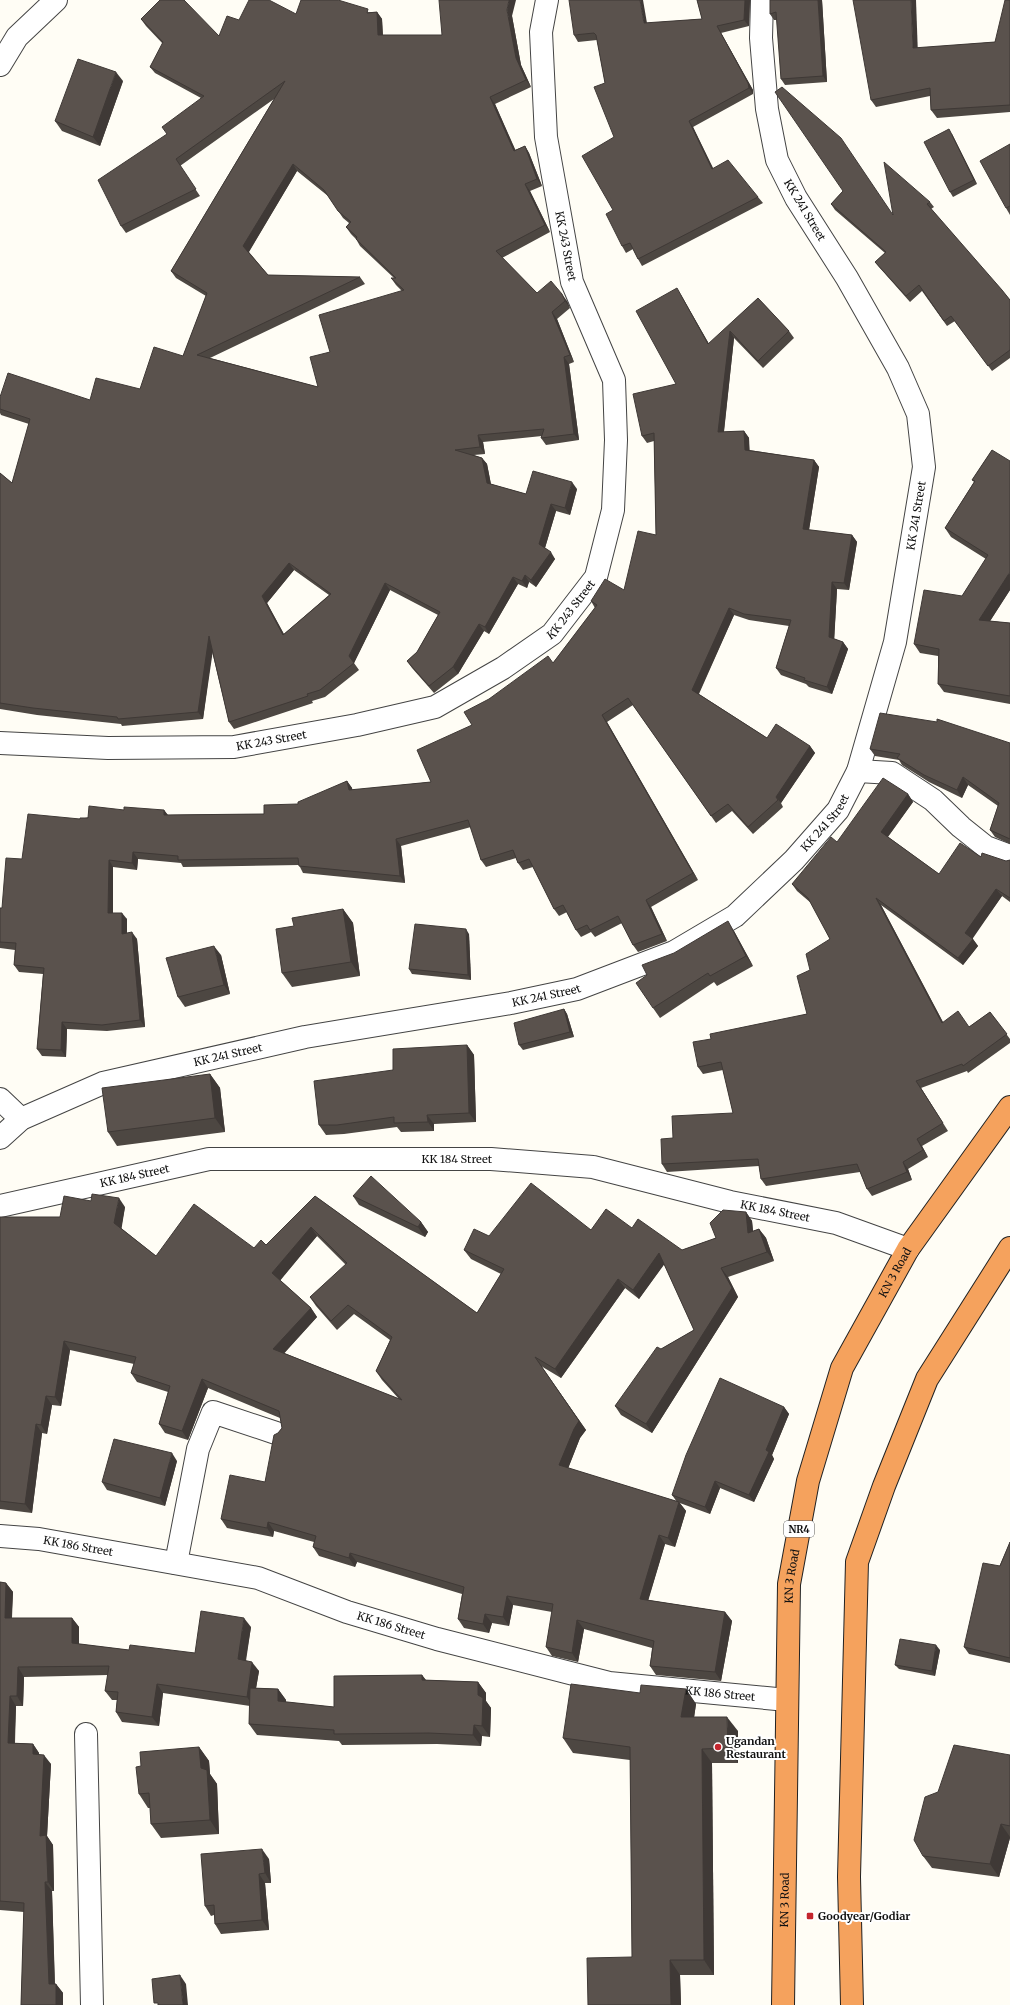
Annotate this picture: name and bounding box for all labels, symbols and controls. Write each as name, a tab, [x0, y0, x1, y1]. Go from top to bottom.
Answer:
street label: KK 241 Street	[781, 176, 829, 244]
street label: KK 243 Street	[552, 210, 580, 283]
street label: KK 241 Street	[903, 479, 929, 551]
street label: KK 243 Street	[544, 577, 599, 642]
street label: KK 243 Street	[235, 727, 308, 753]
street label: KK 241 Street	[798, 791, 852, 854]
street label: KK 241 Street	[511, 981, 584, 1010]
street label: KK 241 Street	[192, 1040, 264, 1069]
street label: KK 184 Street	[421, 1152, 493, 1166]
street label: KK 184 Street	[99, 1161, 171, 1190]
street label: KK 184 Street	[739, 1197, 812, 1225]
street label: KN 3 Road	[876, 1245, 915, 1300]
road number: NR4	[784, 1521, 814, 1537]
street label: KK 186 Street	[42, 1533, 115, 1559]
street label: KN 3 Road	[782, 1548, 802, 1604]
street label: KK 186 Street	[355, 1608, 428, 1642]
street label: KK 186 Street	[684, 1683, 757, 1704]
place label: Ugandan Restaurant	[726, 1734, 786, 1761]
marker: Ugandan Restaurant	[713, 1742, 723, 1752]
street label: KN 3 Road	[777, 1872, 792, 1928]
place label: Goodyear/Godiar	[818, 1909, 910, 1923]
marker: Goodyear/Godiar	[805, 1911, 815, 1921]

